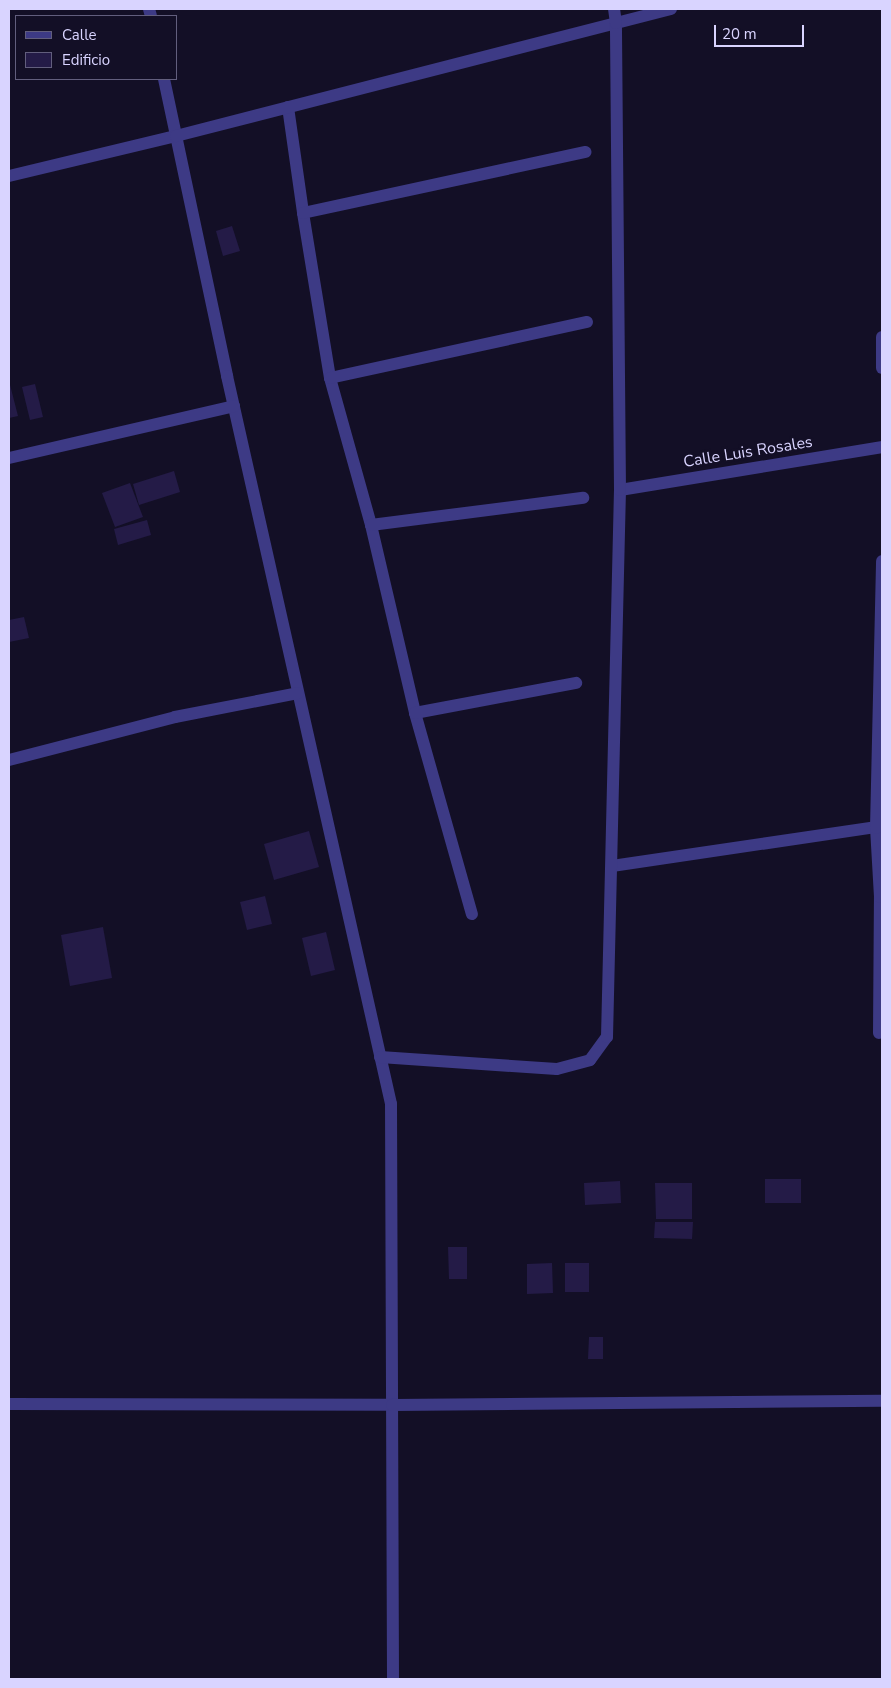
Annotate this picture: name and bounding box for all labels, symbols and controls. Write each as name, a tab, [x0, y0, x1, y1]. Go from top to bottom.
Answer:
legend	[15, 15, 178, 80]
scale bar	[716, 15, 806, 47]
text: 20 m	[722, 24, 757, 44]
text: Calle	[62, 25, 97, 45]
text: Edificio	[62, 50, 110, 70]
street label: Calle Luis Rosales	[682, 432, 814, 472]

